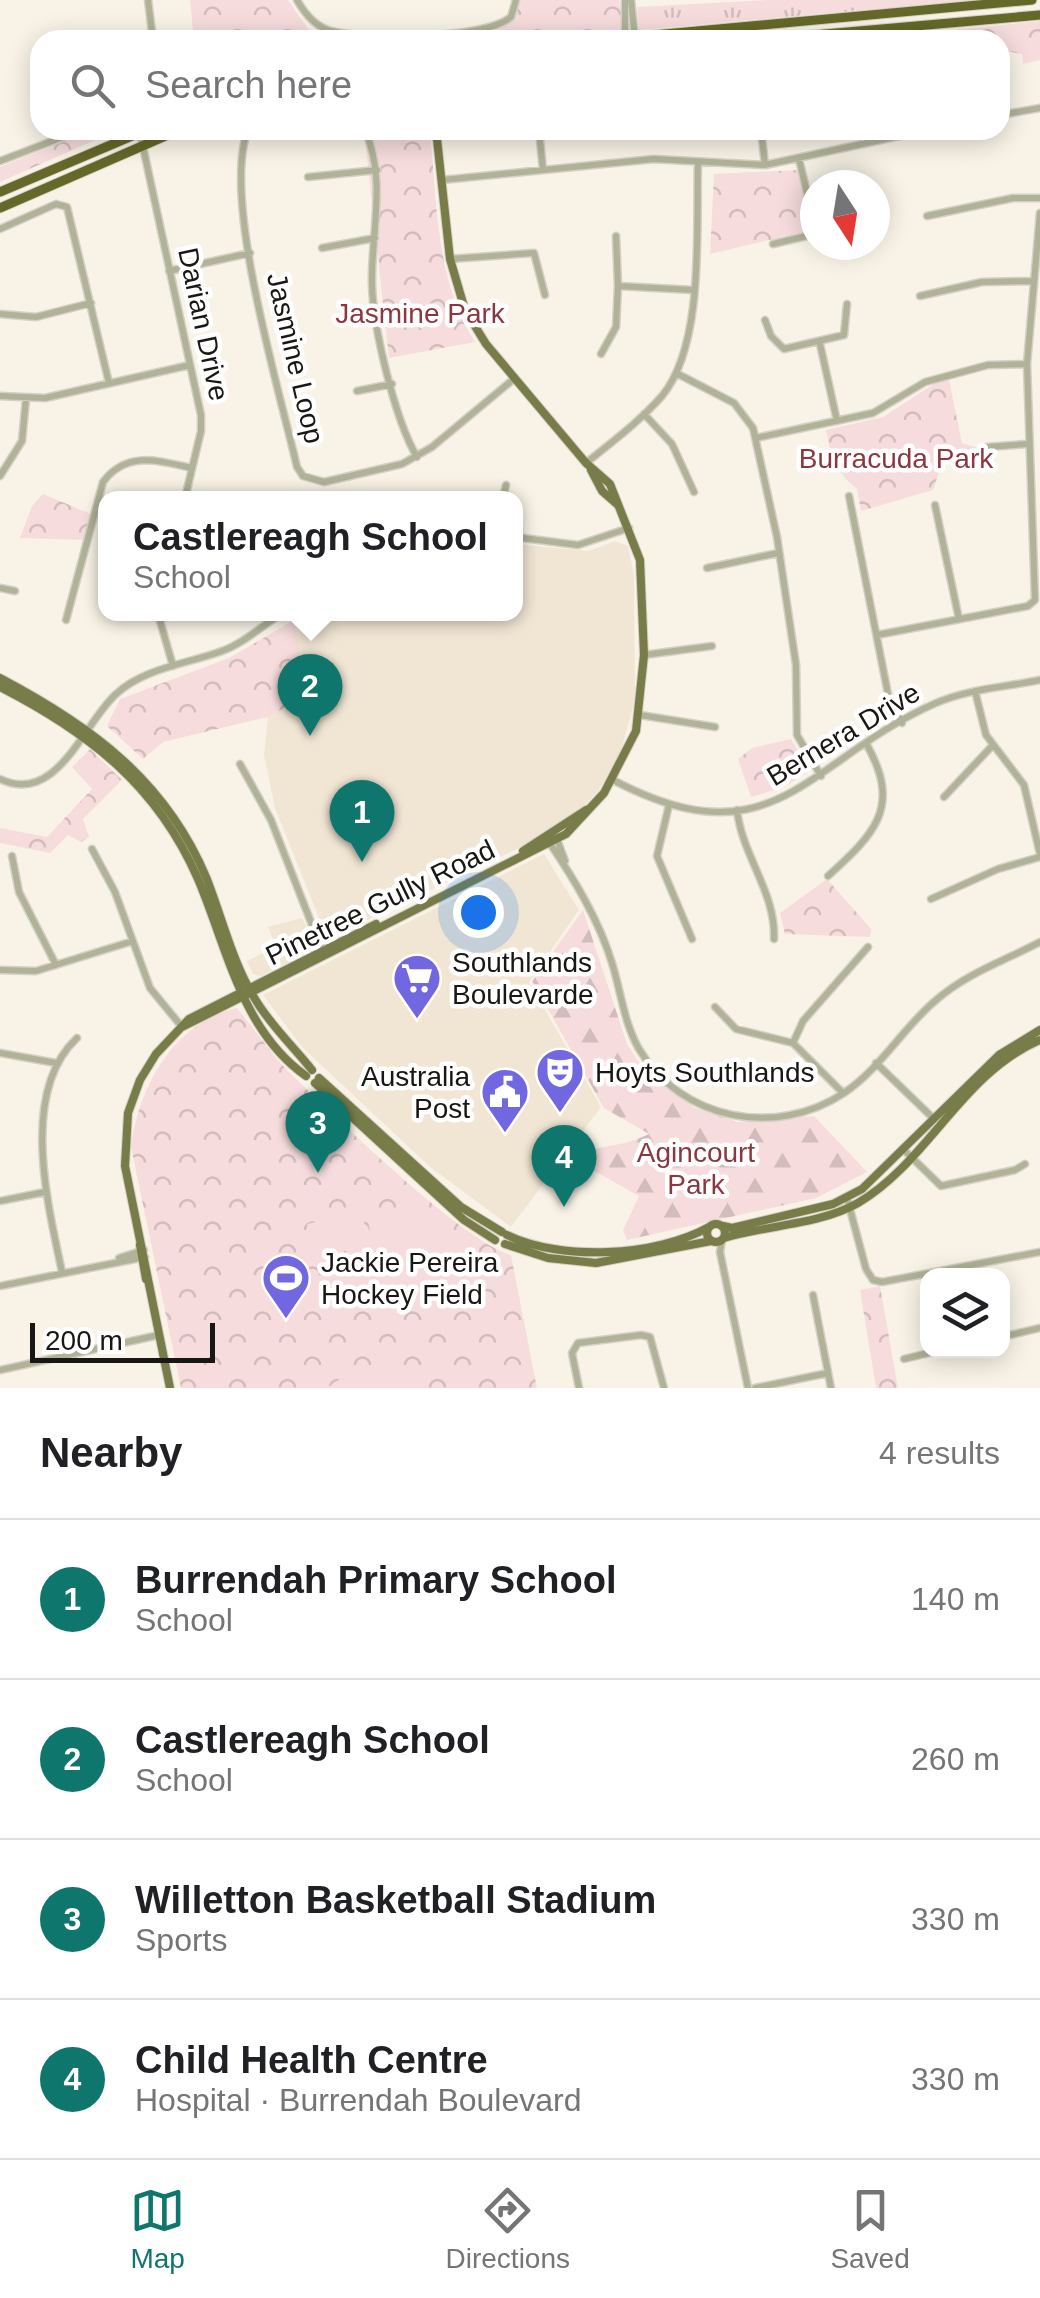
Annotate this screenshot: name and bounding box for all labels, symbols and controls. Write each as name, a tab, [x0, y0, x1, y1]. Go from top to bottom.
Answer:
search box	[30, 30, 1010, 140]
icon: search	[65, 58, 120, 113]
text: Search here	[145, 64, 352, 106]
north arrow	[800, 170, 890, 260]
street label: Darian Drive	[172, 245, 235, 403]
street label: Jasmine Loop	[261, 270, 330, 447]
park label: Jasmine Park	[335, 298, 506, 329]
park label: Burracuda Park	[799, 443, 994, 474]
popup	[98, 491, 523, 621]
text: Castlereagh School	[133, 516, 488, 558]
text: School	[133, 559, 231, 595]
pin: 2	[278, 654, 342, 736]
street label: Bernera Drive	[761, 677, 925, 792]
pin: 1	[330, 780, 394, 862]
street label: Pinetree Gully Road	[261, 834, 500, 971]
your location	[453, 887, 504, 938]
place label: Southlands Boulevarde	[452, 947, 594, 1010]
supermarket icon: Southlands Boulevarde	[391, 952, 443, 1020]
theatre icon: Hoyts Southlands	[534, 1046, 586, 1114]
place label: Hoyts Southlands	[595, 1057, 814, 1088]
place label: Australia Post	[361, 1061, 470, 1124]
public building icon: Australia Post	[479, 1066, 531, 1134]
pin: 3	[286, 1090, 350, 1173]
pin: 4	[532, 1124, 596, 1207]
park label: Agincourt Park	[637, 1137, 755, 1200]
place label: Jackie Pereira Hockey Field	[321, 1247, 499, 1310]
sports icon: Jackie Pereira Hockey Field	[260, 1252, 312, 1320]
map controls	[920, 1268, 1010, 1358]
button: layers	[920, 1268, 1010, 1358]
scale bar	[30, 1318, 215, 1362]
text: 200 m	[45, 1325, 123, 1356]
text: Nearby	[40, 1429, 182, 1476]
text: 4 results	[879, 1435, 1000, 1471]
text: Burrendah Primary School	[135, 1559, 616, 1601]
text: 1	[64, 1581, 81, 1617]
text: 140 m	[911, 1581, 1000, 1617]
text: School	[135, 1602, 233, 1638]
text: Castlereagh School	[135, 1719, 490, 1761]
text: 2	[64, 1741, 81, 1777]
text: 260 m	[911, 1741, 1000, 1777]
text: School	[135, 1762, 233, 1798]
text: Willetton Basketball Stadium	[135, 1879, 656, 1921]
text: 3	[64, 1901, 81, 1937]
text: 330 m	[911, 1901, 1000, 1937]
text: Sports	[135, 1922, 227, 1958]
text: Child Health Centre	[135, 2039, 488, 2081]
text: 4	[64, 2061, 81, 2097]
text: 330 m	[911, 2061, 1000, 2097]
text: Hospital · Burrendah Boulevard	[135, 2082, 581, 2118]
tab: Map	[130, 2183, 185, 2275]
tab: Directions	[446, 2183, 570, 2275]
tab: Saved	[830, 2183, 910, 2275]

